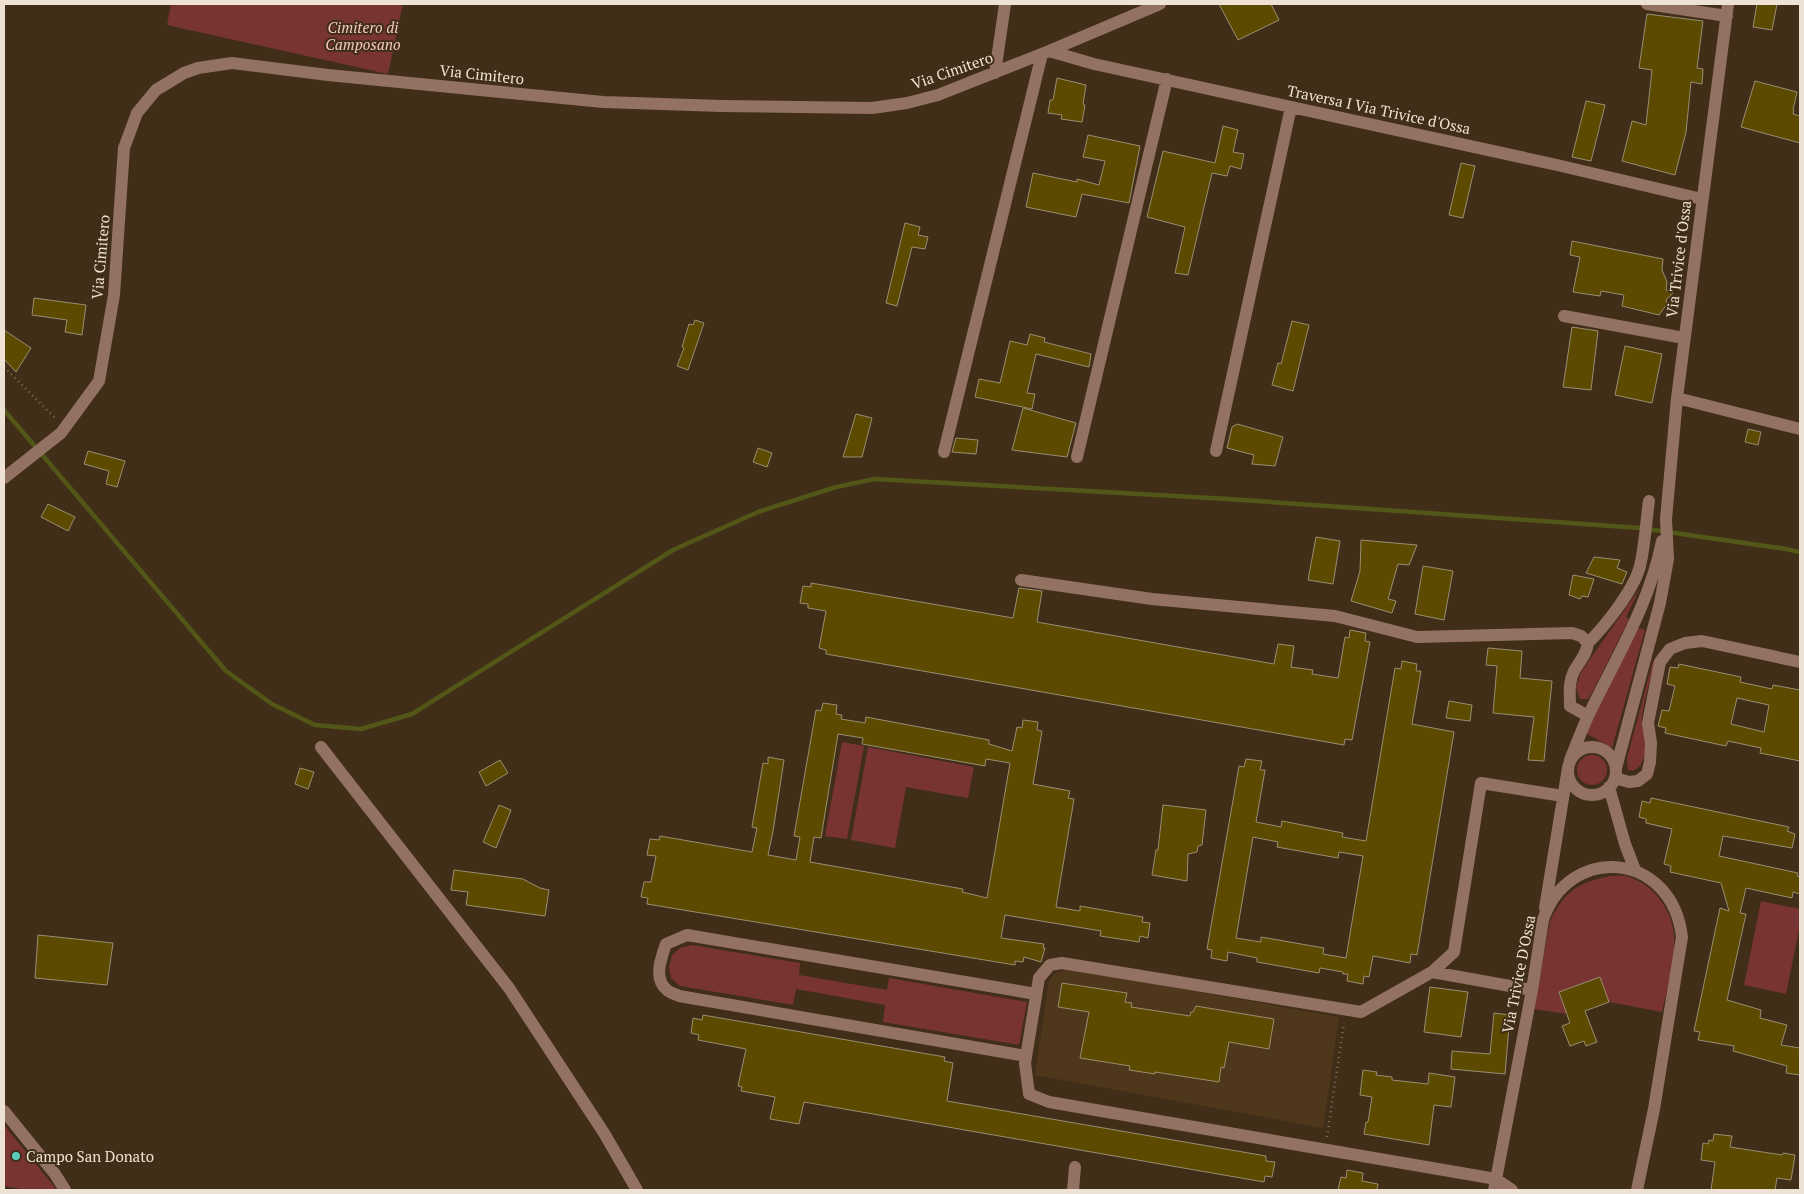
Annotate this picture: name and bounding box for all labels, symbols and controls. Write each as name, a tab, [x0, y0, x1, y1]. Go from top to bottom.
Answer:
park label: Cimitero di Camposano	[325, 17, 401, 54]
street label: Via Cimitero	[909, 47, 995, 93]
street label: Via Cimitero	[439, 60, 525, 88]
street label: Traversa I Via Trivice d'Ossa	[1285, 80, 1473, 138]
street label: Via Trivice d'Ossa	[1661, 199, 1695, 319]
street label: Via Cimitero	[86, 214, 114, 300]
street label: Via Trivice D'Ossa	[1497, 913, 1539, 1035]
place label: Campo San Donato	[26, 1146, 154, 1166]
marker: Campo San Donato	[10, 1150, 22, 1162]

